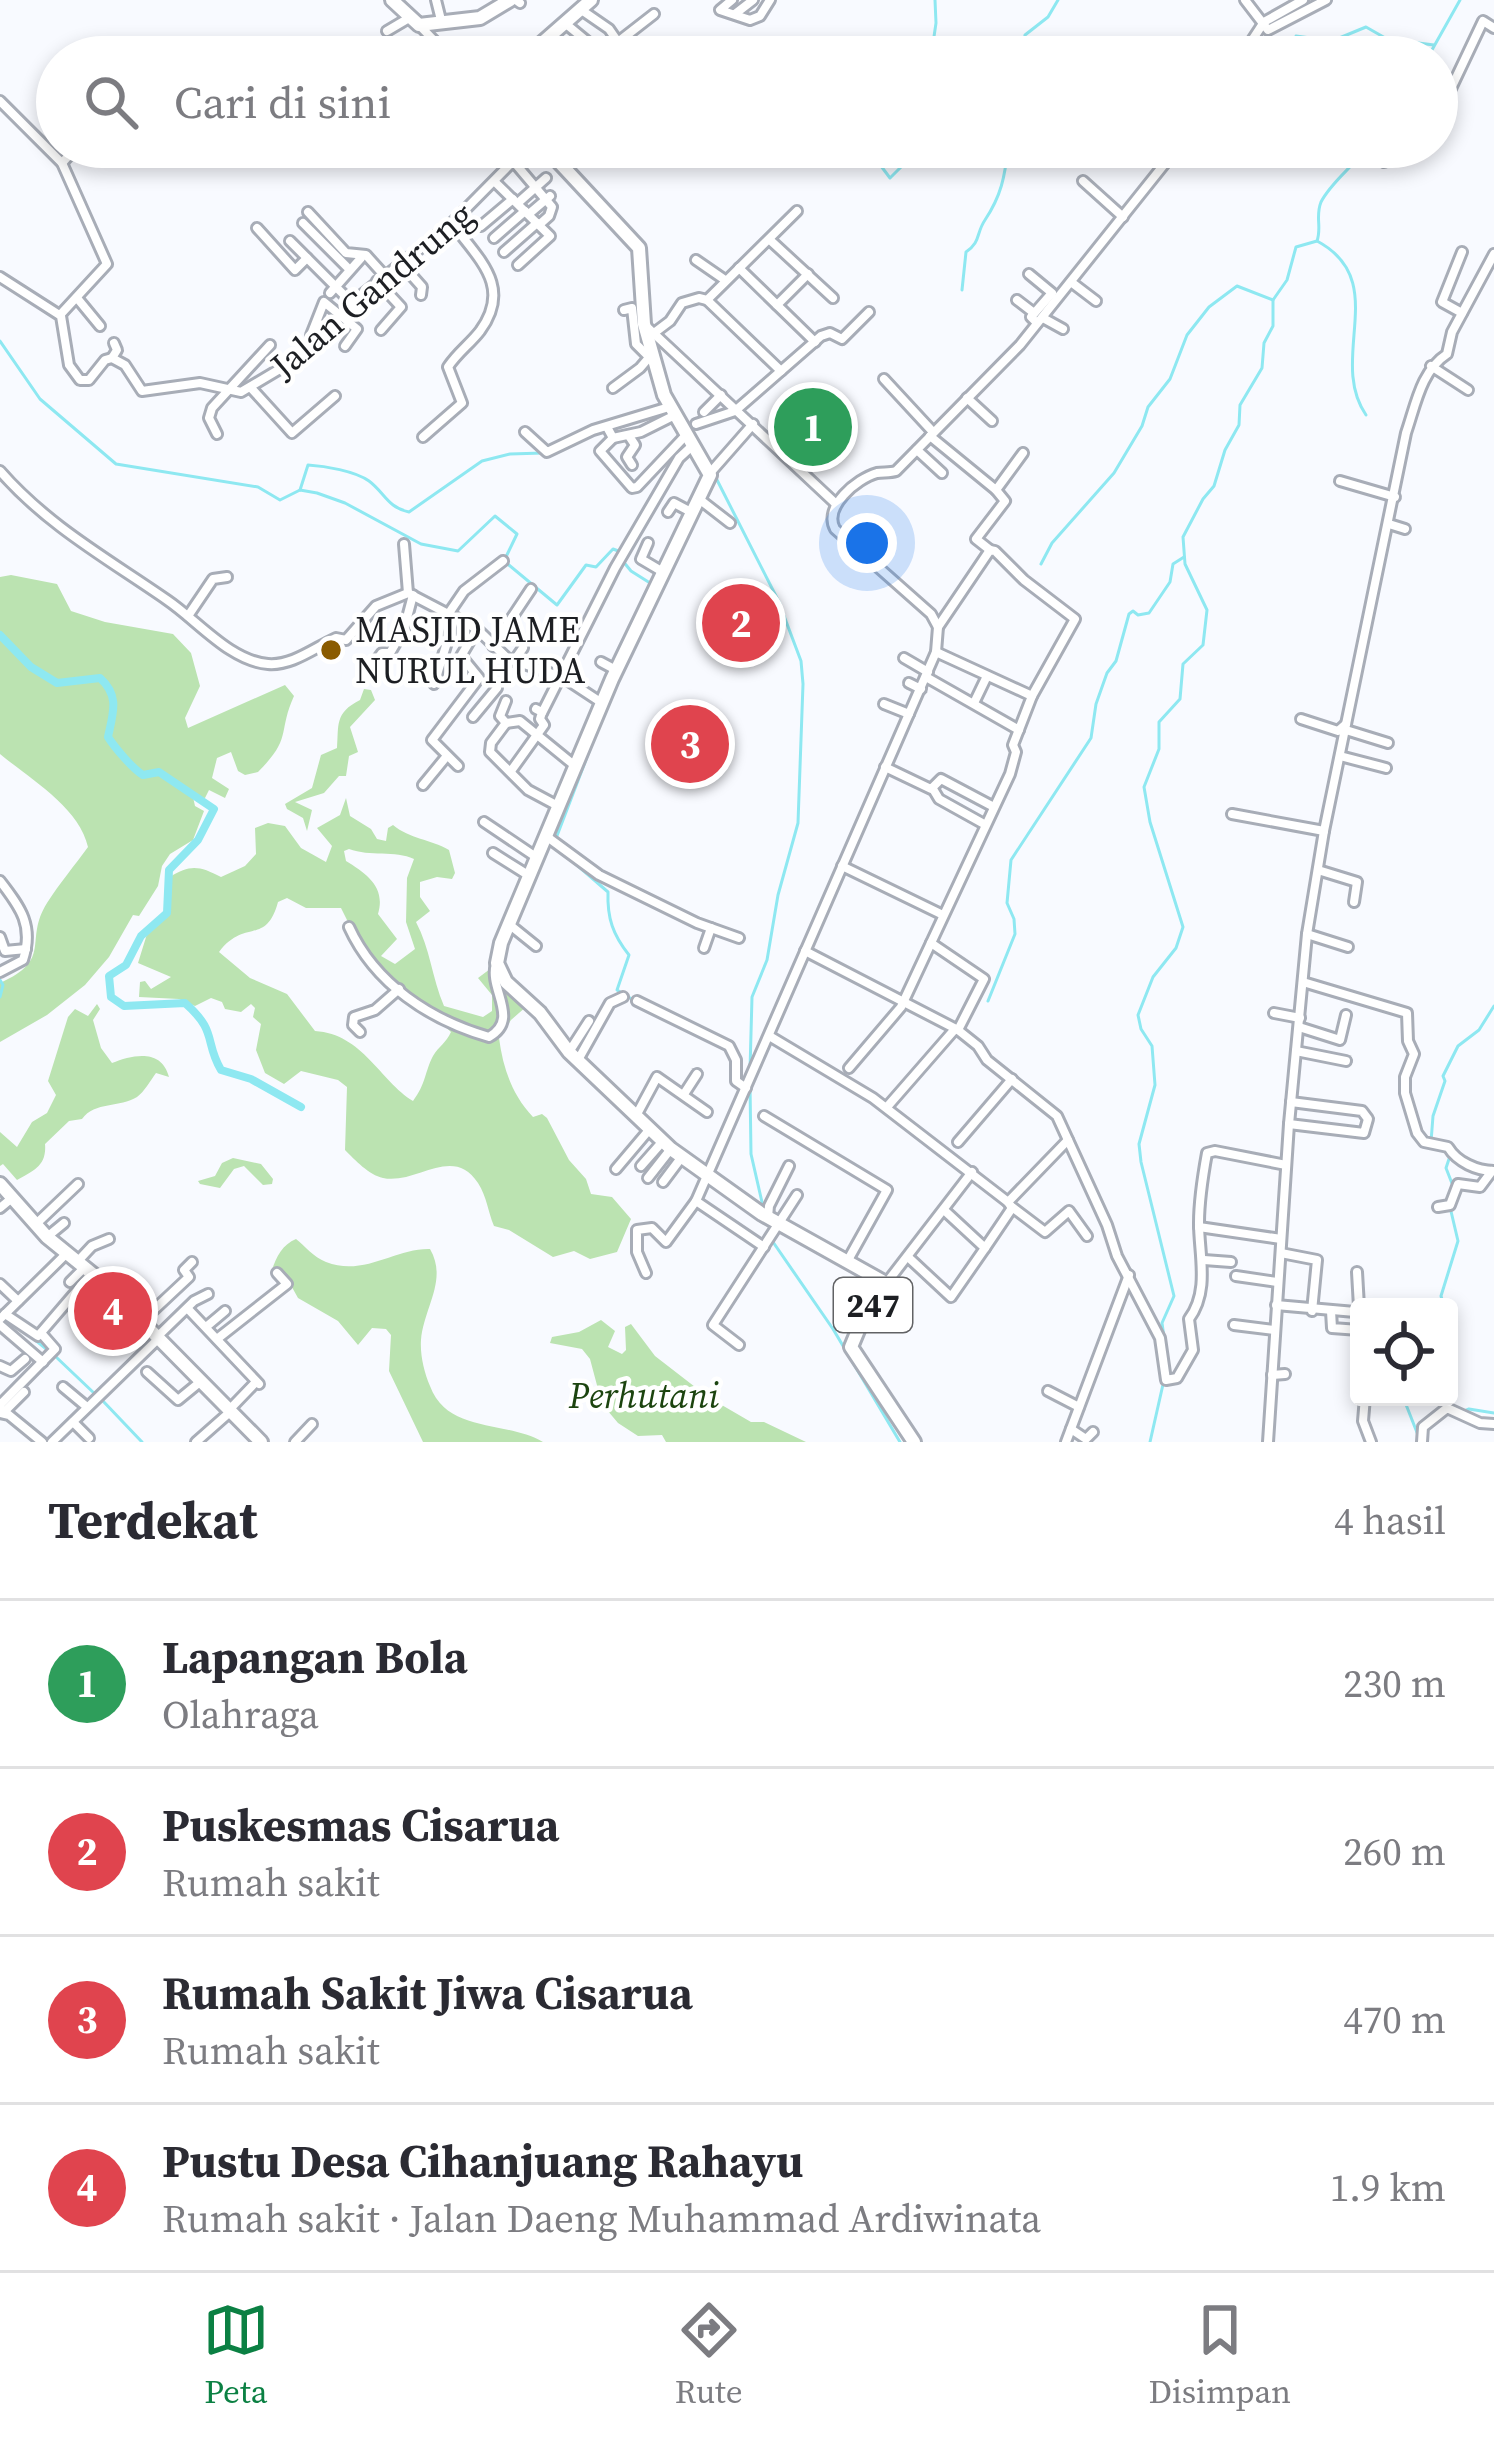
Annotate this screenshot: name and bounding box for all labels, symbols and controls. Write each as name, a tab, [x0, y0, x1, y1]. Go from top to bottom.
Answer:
search box	[36, 36, 1458, 168]
icon: search	[78, 69, 144, 135]
text: Cari di sini	[174, 71, 391, 133]
street label: Jalan Gandrung	[259, 191, 484, 390]
pin: 1	[774, 382, 852, 472]
your location	[837, 513, 897, 573]
pin: 2	[702, 578, 780, 668]
place label: MASJID JAME NURUL HUDA	[355, 605, 585, 695]
marker: MASJID JAME NURUL HUDA	[318, 637, 344, 663]
pin: 3	[651, 699, 729, 789]
pin: 4	[74, 1266, 152, 1356]
road number: 247	[834, 1278, 912, 1332]
map controls	[1350, 1298, 1458, 1406]
button: locate	[1350, 1298, 1458, 1406]
park label: Perhutani	[568, 1371, 719, 1420]
text: Terdekat	[48, 1485, 257, 1555]
text: 4 hasil	[1334, 1494, 1446, 1547]
text: Lapangan Bola	[162, 1626, 468, 1688]
text: 1	[76, 1657, 98, 1710]
text: 230 m	[1343, 1657, 1446, 1710]
text: Olahraga	[162, 1688, 319, 1741]
text: Puskesmas Cisarua	[162, 1794, 559, 1856]
text: 2	[76, 1825, 98, 1878]
text: 260 m	[1343, 1825, 1446, 1878]
text: Rumah sakit	[162, 1856, 380, 1909]
text: Rumah Sakit Jiwa Cisarua	[162, 1962, 693, 2024]
text: 3	[76, 1993, 98, 2046]
text: 470 m	[1343, 1993, 1446, 2046]
text: Rumah sakit	[162, 2024, 380, 2077]
text: Pustu Desa Cihanjuang Rahayu	[162, 2130, 803, 2192]
text: 4	[76, 2161, 98, 2214]
text: 1.9 km	[1330, 2161, 1446, 2214]
text: Rumah sakit · Jalan Daeng Muhammad Ardiwinata	[162, 2192, 1041, 2245]
tab: Peta	[203, 2297, 269, 2414]
tab: Rute	[675, 2297, 743, 2414]
tab: Disimpan	[1149, 2297, 1291, 2414]

